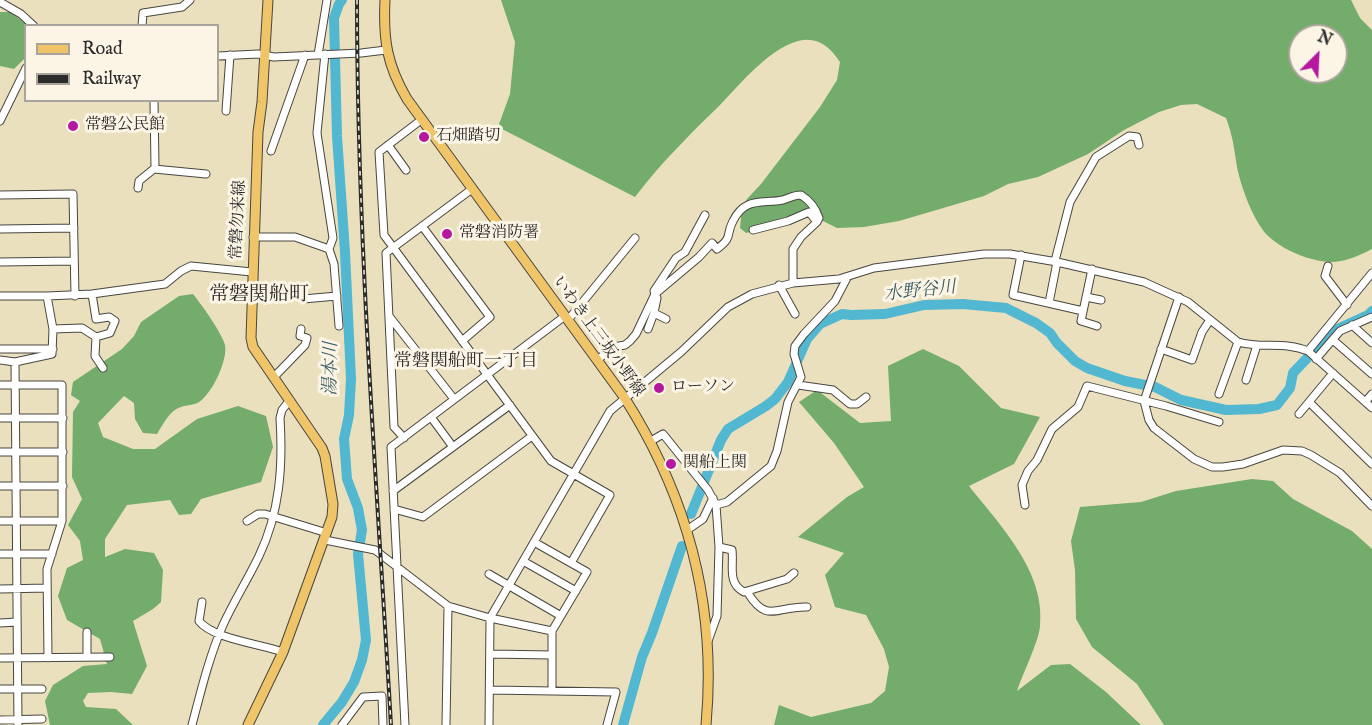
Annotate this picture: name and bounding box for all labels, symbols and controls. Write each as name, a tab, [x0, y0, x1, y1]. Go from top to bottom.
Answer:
legend	[24, 24, 219, 102]
north arrow	[1288, 24, 1348, 84]
text: N	[1314, 27, 1335, 51]
text: Road	[82, 38, 123, 61]
text: Railway	[82, 68, 141, 91]
place label: 常磐公民館	[85, 116, 165, 136]
marker: 常磐公民館	[66, 119, 80, 133]
place label: 石畑踏切	[436, 127, 500, 147]
marker: 石畑踏切	[417, 130, 431, 144]
street label: 常磐勿来線	[227, 180, 251, 260]
place label: 常磐消防署	[459, 224, 539, 244]
marker: 常磐消防署	[440, 227, 454, 241]
street label: いわき上三坂小野線	[548, 273, 648, 401]
water label: 水野谷川	[883, 277, 957, 307]
district label: 常磐関船町	[209, 284, 309, 308]
water label: 湯本川	[321, 342, 343, 396]
district label: 常磐関船町一丁目	[394, 351, 538, 373]
place label: ローソン	[671, 378, 735, 398]
marker: ローソン	[652, 381, 666, 395]
place label: 関船上関	[683, 454, 747, 474]
marker: 関船上関	[664, 457, 678, 471]

